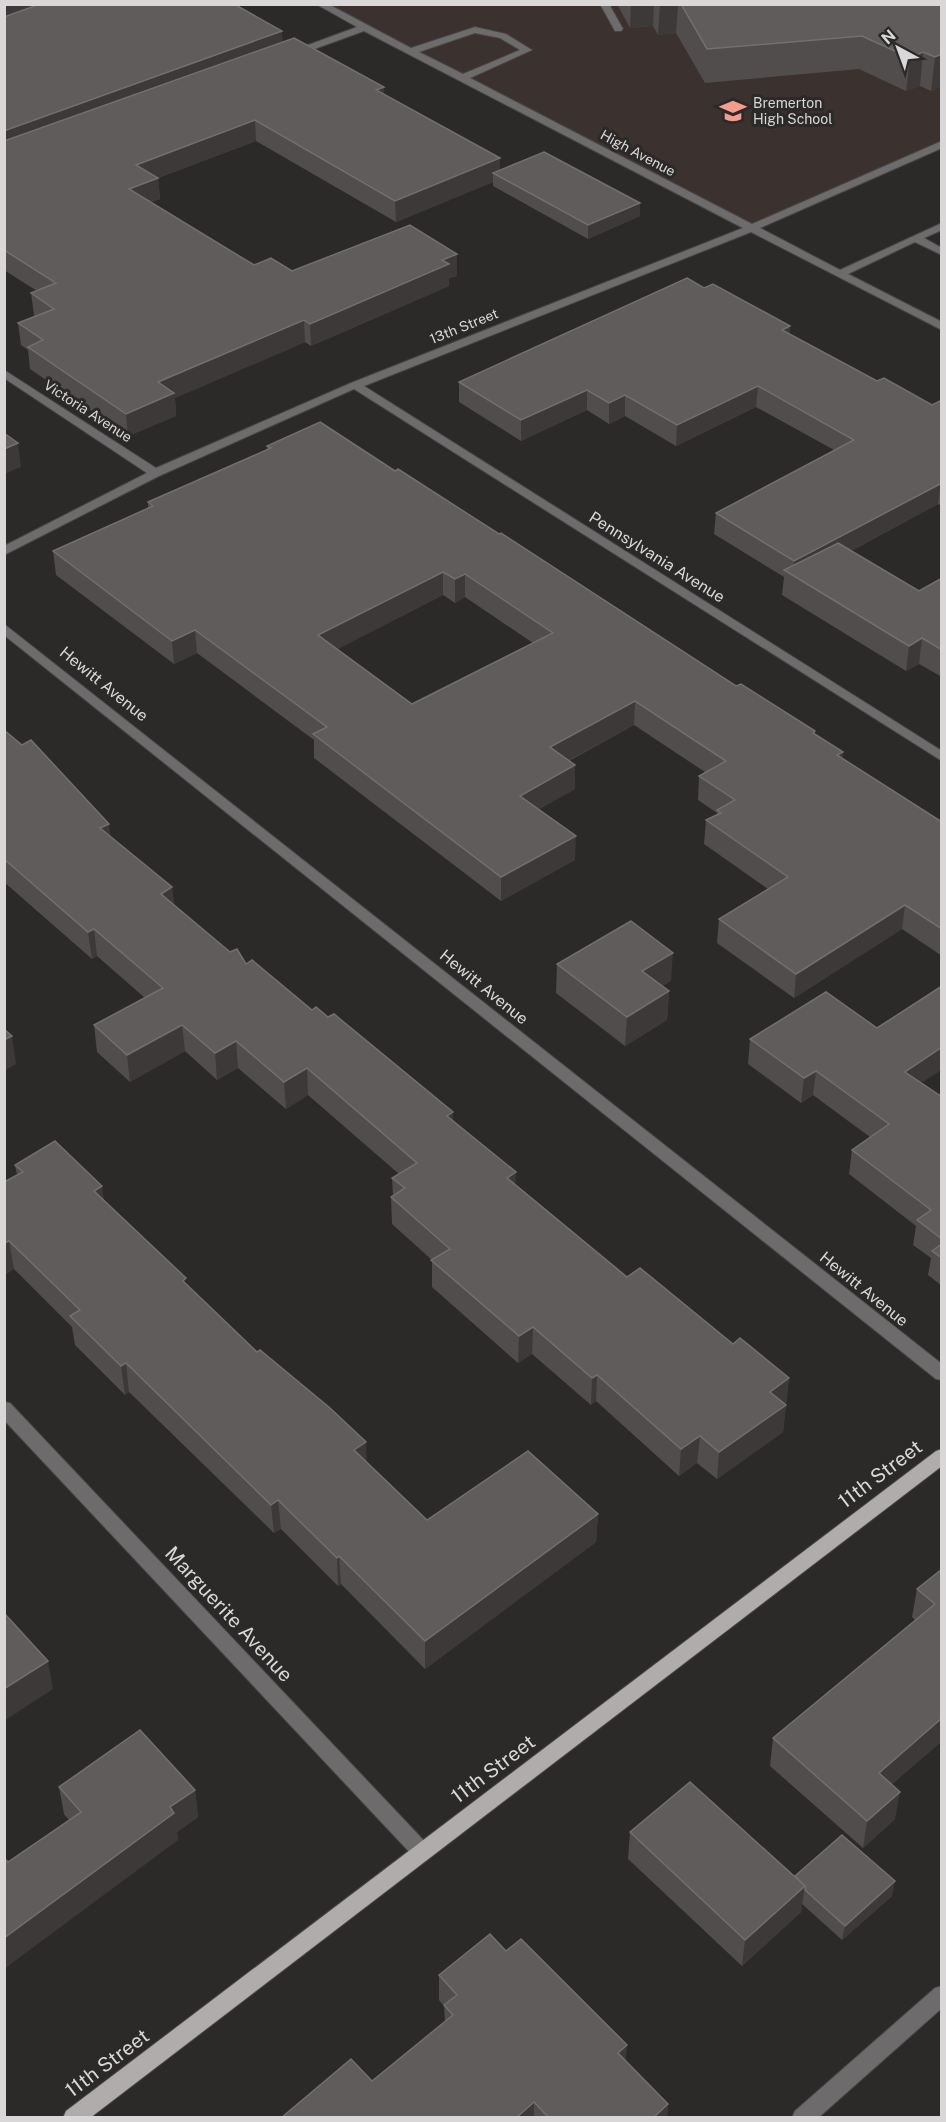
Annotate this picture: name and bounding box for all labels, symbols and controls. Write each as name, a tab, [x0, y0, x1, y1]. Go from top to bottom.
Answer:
north arrow	[868, 18, 928, 78]
text: N	[878, 26, 899, 48]
place label: Bremerton High School	[753, 95, 832, 127]
school or university icon: Bremerton High School	[718, 96, 748, 126]
street label: High Avenue	[598, 127, 678, 179]
street label: 13th Street	[427, 305, 501, 347]
street label: Victoria Avenue	[41, 377, 135, 445]
street label: Pennsylvania Avenue	[586, 508, 728, 606]
street label: Hewitt Avenue	[56, 643, 152, 725]
street label: Hewitt Avenue	[436, 946, 532, 1028]
street label: Hewitt Avenue	[816, 1248, 912, 1330]
street label: 11th Street	[833, 1435, 927, 1513]
street label: Marguerite Avenue	[160, 1541, 298, 1687]
street label: 11th Street	[446, 1730, 540, 1808]
street label: 11th Street	[60, 2024, 154, 2102]

